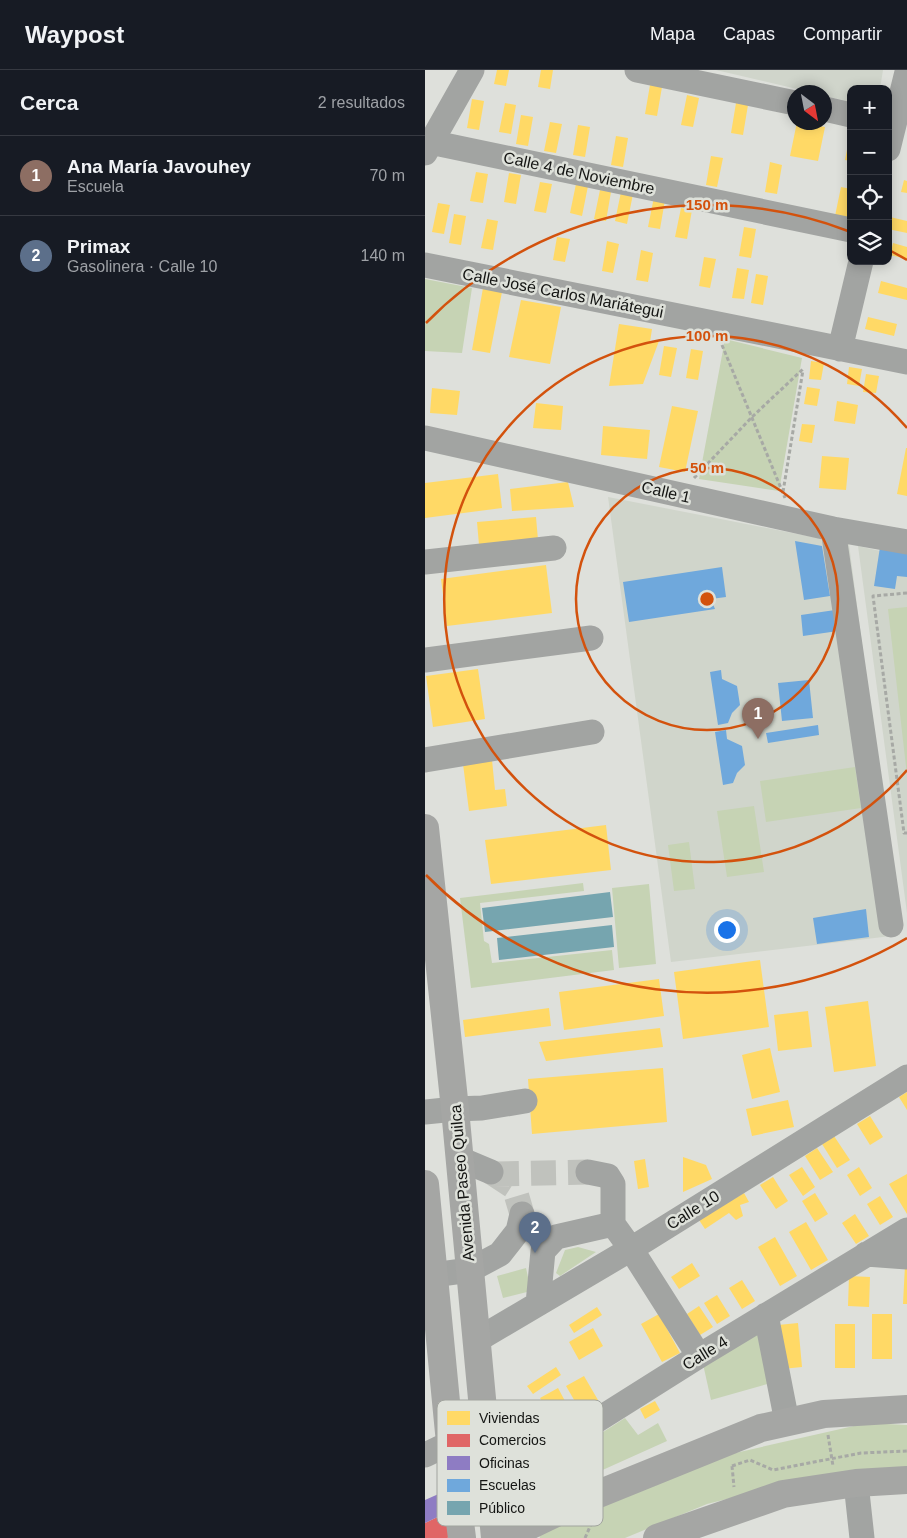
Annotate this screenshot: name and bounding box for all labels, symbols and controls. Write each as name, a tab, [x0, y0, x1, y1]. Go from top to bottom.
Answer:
text: Waypost	[25, 21, 124, 48]
text: Mapa	[650, 24, 695, 44]
text: Capas	[723, 24, 775, 44]
text: Compartir	[803, 24, 882, 44]
north arrow	[787, 85, 832, 130]
map controls	[847, 85, 892, 265]
button: +	[847, 85, 892, 130]
text: Cerca	[20, 91, 78, 114]
text: 2 resultados	[318, 94, 405, 111]
button: −	[847, 130, 892, 175]
street label: Calle 4 de Noviembre	[502, 149, 656, 197]
text: Ana María Javouhey	[67, 156, 251, 177]
text: 1	[32, 167, 40, 184]
text: 70 m	[369, 167, 405, 184]
button: locate	[847, 175, 892, 220]
text: Escuela	[67, 178, 124, 195]
text: 150 m	[686, 196, 728, 213]
button: layers	[847, 220, 892, 265]
text: Primax	[67, 236, 130, 257]
text: 2	[32, 247, 40, 264]
text: 140 m	[361, 247, 405, 264]
text: Gasolinera · Calle 10	[67, 258, 217, 275]
street label: Calle José Carlos Mariátegui	[461, 265, 665, 321]
text: 100 m	[686, 327, 728, 344]
text: 50 m	[690, 459, 724, 476]
street label: Calle 1	[640, 478, 692, 506]
centre of rings	[698, 590, 716, 608]
pin: 1	[742, 698, 774, 739]
your location	[714, 917, 740, 943]
street label: Avenida Paseo Quilca	[447, 1104, 477, 1262]
street label: Calle 10	[664, 1187, 722, 1233]
pin: 2	[519, 1212, 551, 1253]
street label: Calle 4	[679, 1333, 731, 1373]
legend	[437, 1400, 603, 1526]
text: Viviendas	[479, 1410, 539, 1426]
text: Comercios	[479, 1432, 546, 1448]
text: Oficinas	[479, 1455, 530, 1471]
text: Escuelas	[479, 1477, 536, 1493]
text: Público	[479, 1500, 525, 1516]

